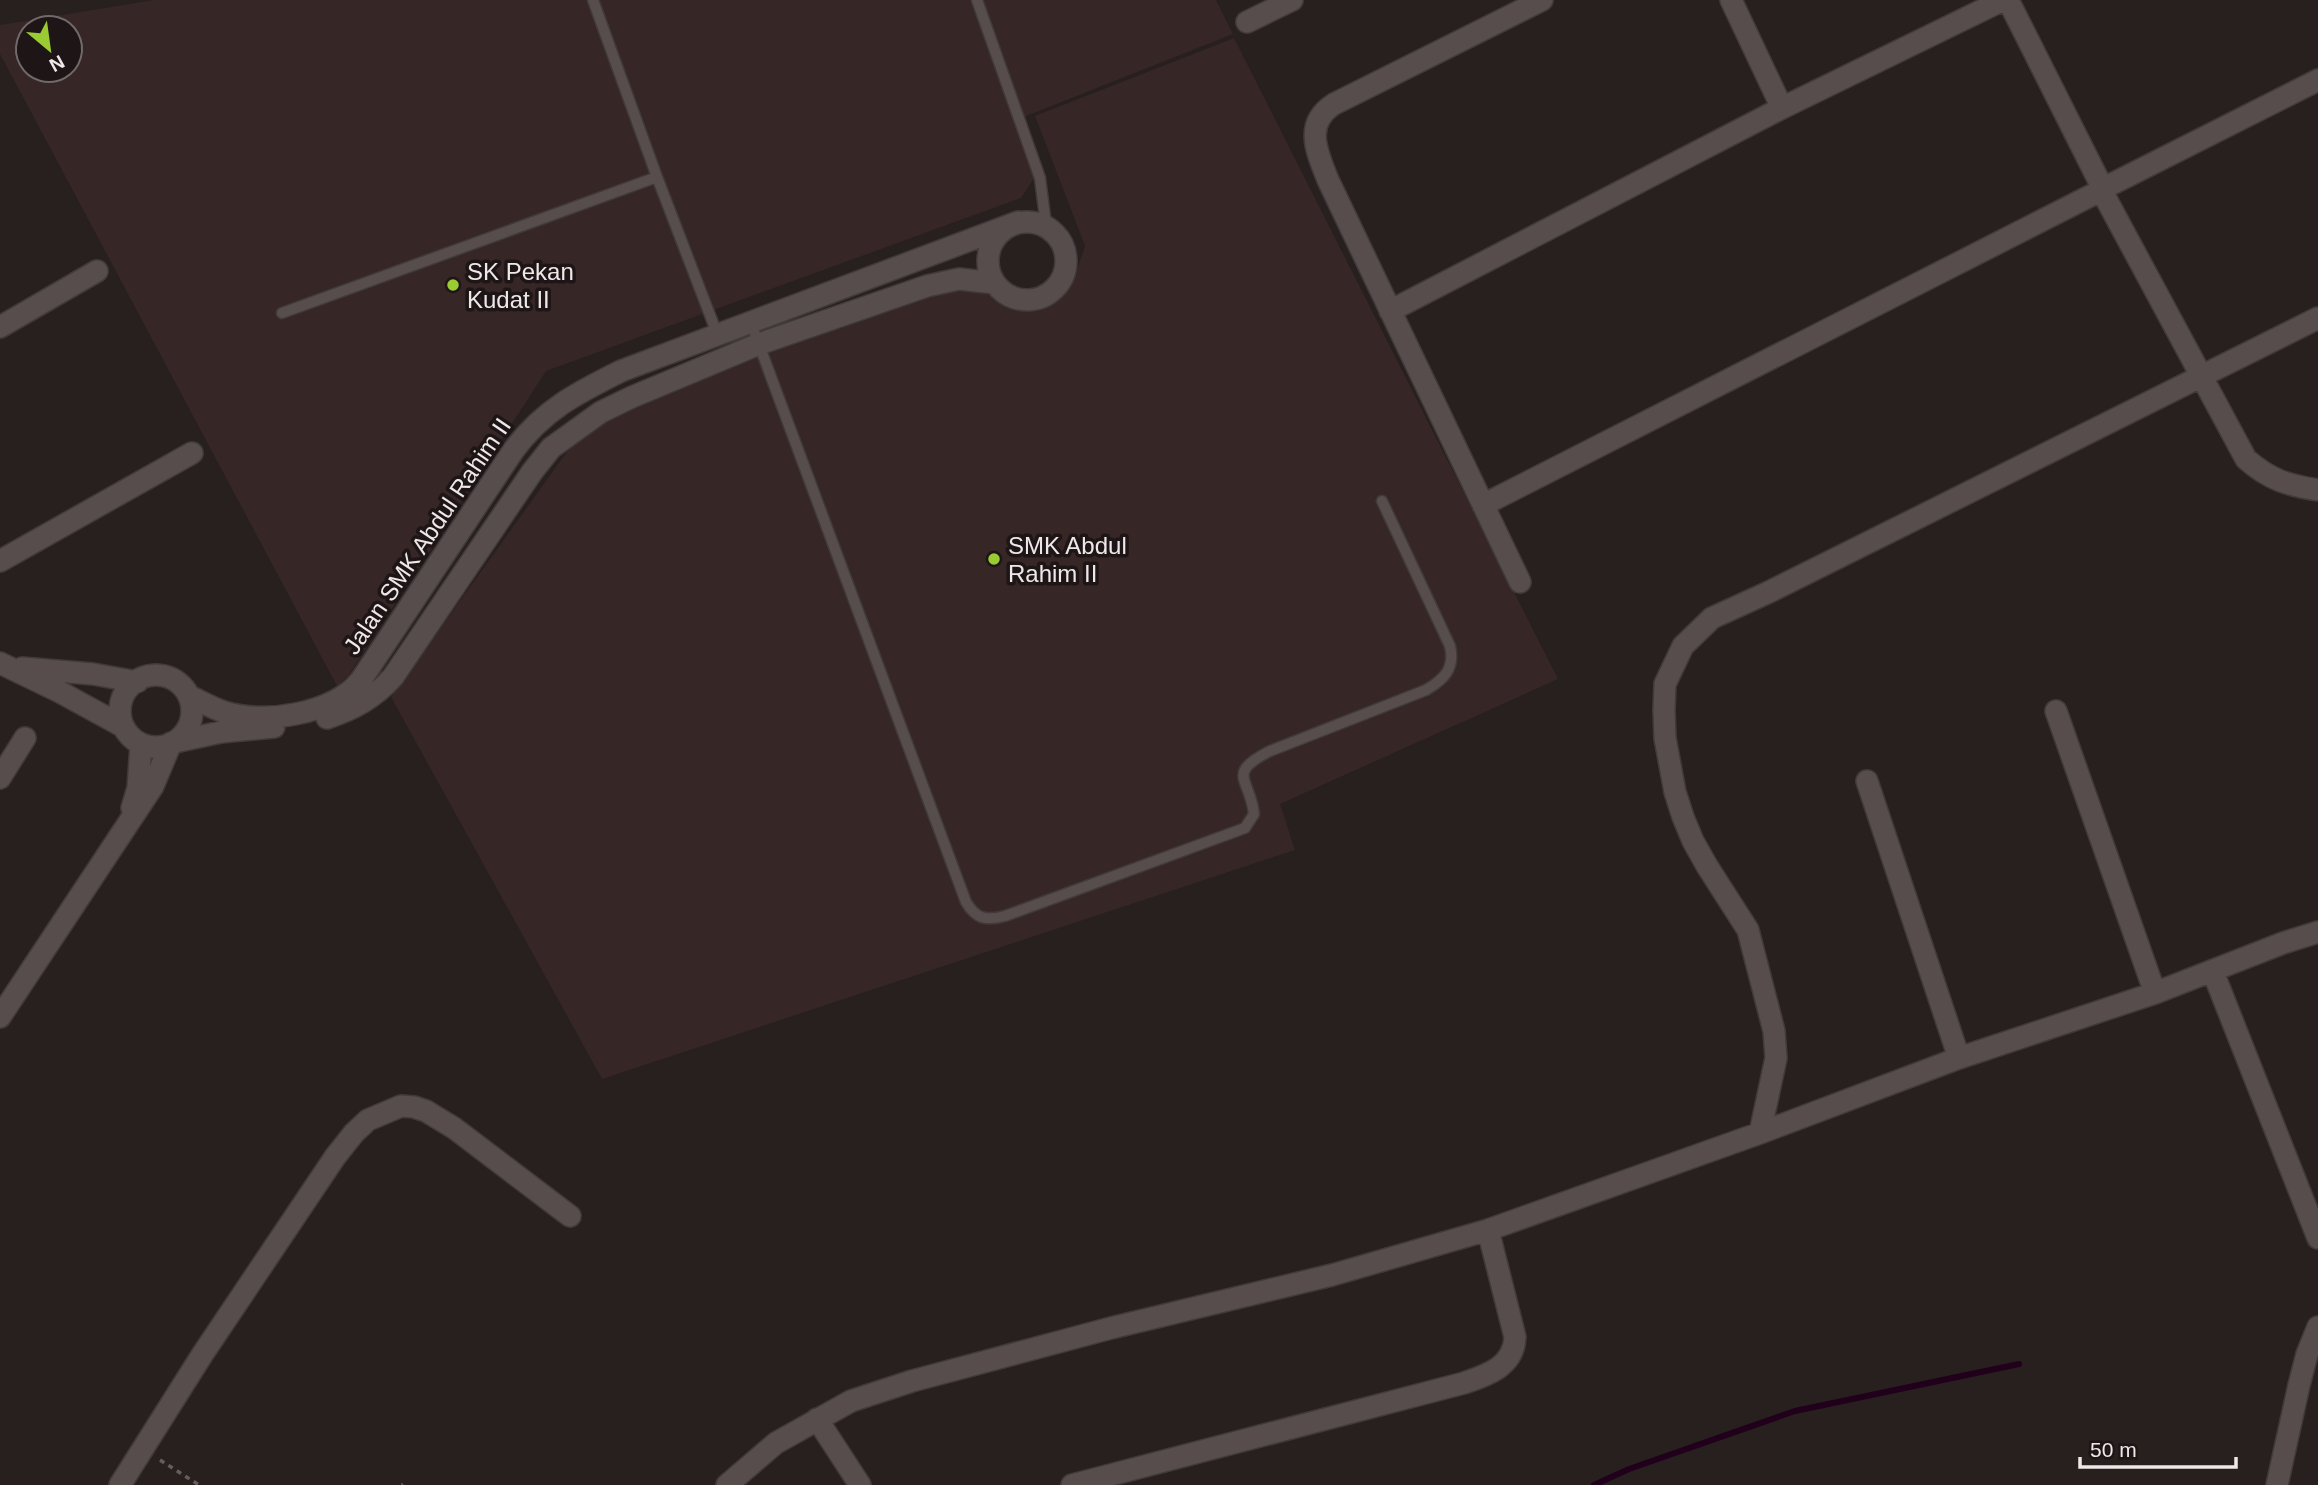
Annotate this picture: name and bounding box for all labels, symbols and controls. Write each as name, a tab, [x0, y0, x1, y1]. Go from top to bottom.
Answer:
north arrow	[14, 14, 84, 84]
text: N	[46, 51, 68, 76]
place label: SK Pekan Kudat II	[467, 258, 574, 313]
marker: SK Pekan Kudat II	[445, 277, 461, 293]
street label: Jalan SMK Abdul Rahim II	[338, 413, 516, 659]
place label: SMK Abdul Rahim II	[1008, 532, 1127, 587]
marker: SMK Abdul Rahim II	[986, 551, 1002, 567]
scale bar	[2080, 1426, 2236, 1470]
text: 50 m	[2090, 1438, 2137, 1461]

